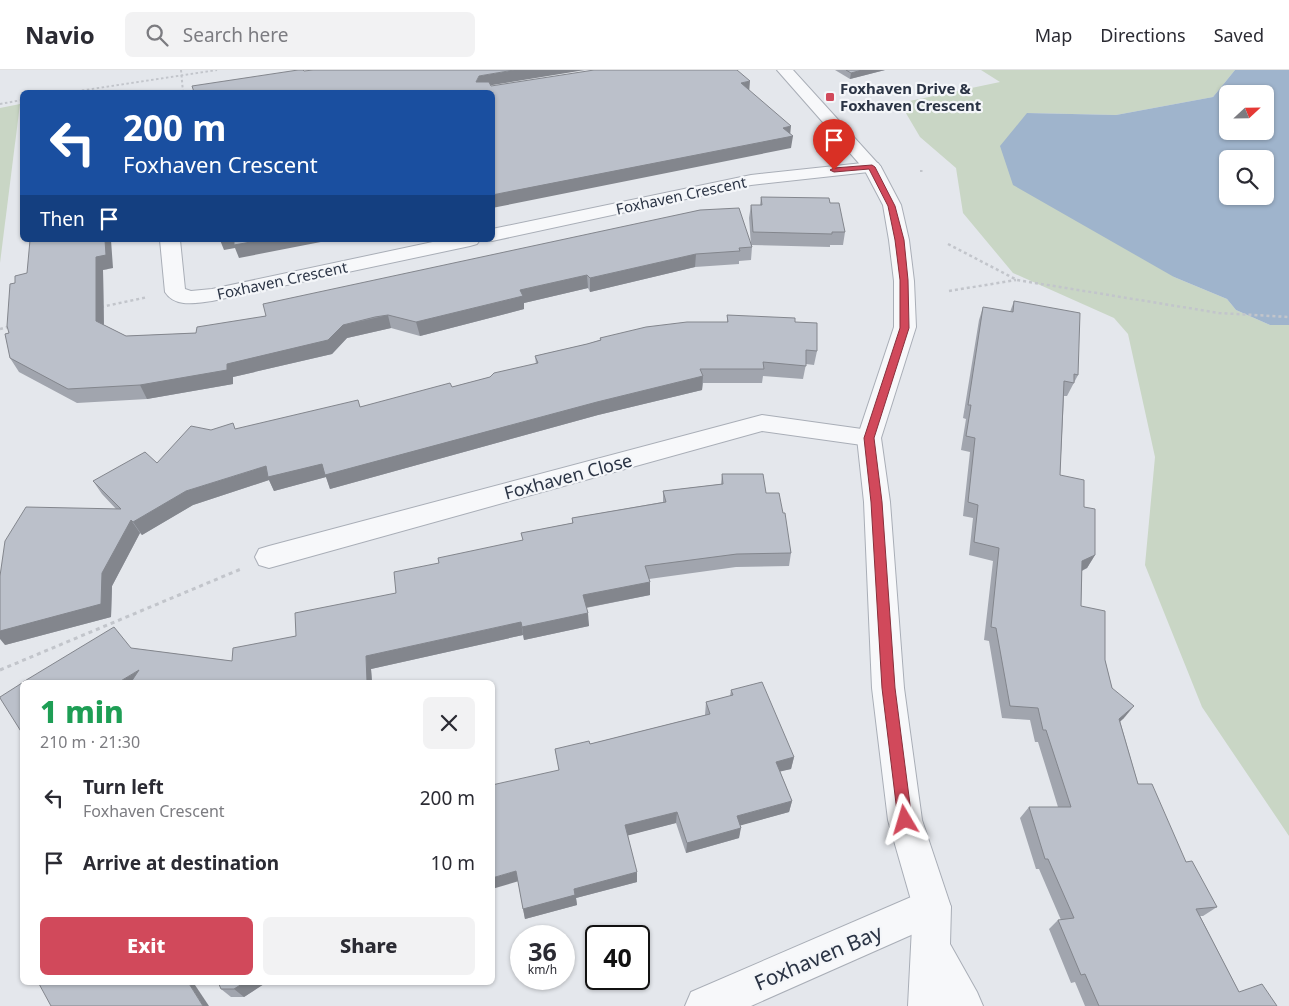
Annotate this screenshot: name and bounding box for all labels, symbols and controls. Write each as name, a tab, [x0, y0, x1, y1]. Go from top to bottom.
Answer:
search box	[125, 12, 475, 57]
text: Navio	[25, 18, 95, 51]
icon: search	[143, 21, 171, 49]
text: Search here	[183, 22, 289, 48]
text: Map	[1035, 23, 1072, 47]
text: Directions	[1100, 23, 1186, 47]
text: Saved	[1214, 23, 1264, 47]
place label: Foxhaven Drive & Foxhaven Crescent	[840, 78, 982, 115]
north arrow	[1219, 85, 1274, 140]
map controls	[1219, 85, 1274, 205]
marker: Foxhaven Drive & Foxhaven Crescent	[824, 91, 836, 103]
text: 200 m	[123, 104, 226, 151]
icon: left	[40, 110, 105, 175]
pin	[813, 119, 855, 170]
icon: arrive	[820, 126, 848, 154]
text: Foxhaven Crescent	[123, 149, 318, 179]
button: search	[1219, 150, 1274, 205]
street label: Foxhaven Crescent	[614, 171, 749, 219]
icon: arrive	[95, 205, 123, 233]
text: Then	[40, 206, 85, 232]
street label: Foxhaven Crescent	[215, 256, 350, 304]
street label: Foxhaven Close	[501, 447, 635, 505]
text: 1 min	[40, 691, 124, 732]
button: close	[423, 697, 475, 749]
text: 210 m · 21:30	[40, 731, 140, 753]
text: Turn left	[83, 774, 164, 800]
icon: left	[40, 784, 68, 812]
text: 200 m	[420, 785, 475, 811]
position arrow	[878, 793, 930, 845]
text: Foxhaven Crescent	[83, 800, 225, 822]
icon: arrive	[40, 849, 68, 877]
text: Arrive at destination	[83, 850, 279, 876]
text: 10 m	[431, 850, 475, 876]
button: Exit	[40, 917, 253, 975]
button: Share	[263, 917, 475, 975]
street label: Foxhaven Bay	[750, 917, 886, 996]
speed limit sign: 40	[585, 925, 650, 990]
text: 36	[528, 934, 557, 968]
text: km/h	[528, 961, 557, 978]

